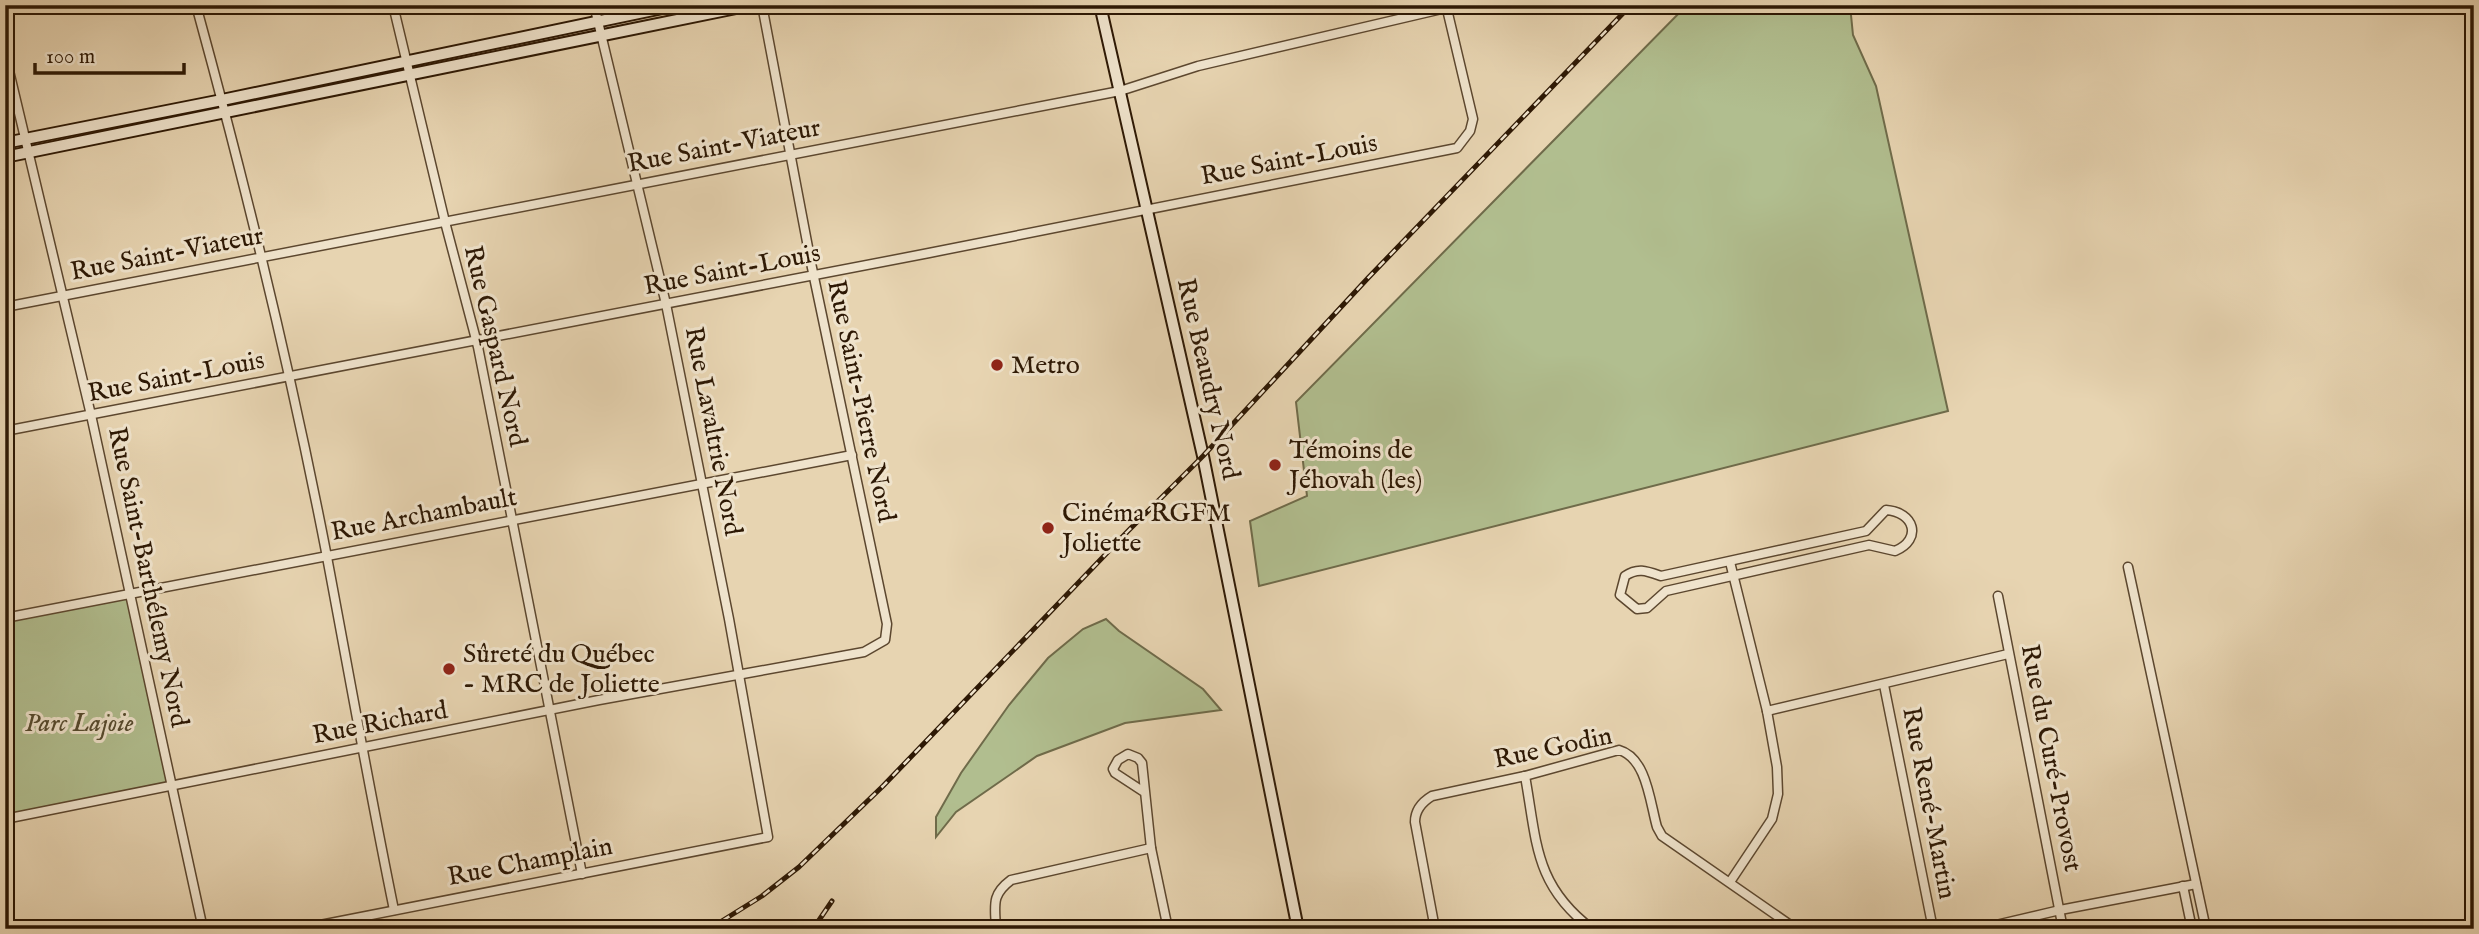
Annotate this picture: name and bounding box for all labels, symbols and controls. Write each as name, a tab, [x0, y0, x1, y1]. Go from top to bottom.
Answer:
scale bar	[35, 32, 184, 76]
text: 100 m	[46, 44, 95, 71]
street label: Rue Saint-Viateur	[625, 111, 824, 181]
street label: Rue Saint-Louis	[1198, 127, 1380, 193]
street label: Rue Saint-Viateur	[68, 219, 267, 289]
street label: Rue Saint-Louis	[641, 237, 823, 303]
street label: Rue Gaspard Nord	[456, 242, 534, 450]
street label: Rue Beaudry Nord	[1169, 275, 1247, 483]
street label: Rue Saint-Pierre Nord	[819, 277, 903, 525]
street label: Rue Lavaltrie Nord	[677, 324, 749, 538]
street label: Rue Saint-Louis	[85, 344, 267, 410]
place label: Metro	[1011, 349, 1080, 382]
marker: Metro	[989, 357, 1005, 373]
street label: Rue Saint-Barthélemy Nord	[100, 424, 196, 730]
place label: Témoins de Jéhovah (les)	[1286, 434, 1422, 497]
marker: Témoins de Jéhovah (les)	[1267, 457, 1283, 473]
street label: Rue Archambault	[328, 481, 520, 549]
place label: Cinéma RGFM Joliette	[1059, 497, 1231, 560]
marker: Cinéma RGFM Joliette	[1040, 520, 1056, 536]
place label: Sûreté du Québec - MRC de Joliette	[463, 638, 660, 701]
street label: Rue du Curé-Provost	[2013, 641, 2089, 875]
marker: Sûreté du Québec - MRC de Joliette	[441, 661, 457, 677]
street label: Rue Richard	[310, 694, 450, 752]
street label: Rue René-Martin	[1894, 704, 1964, 902]
park label: Parc Lajoie	[25, 707, 134, 740]
street label: Rue Godin	[1491, 719, 1615, 777]
street label: Rue Champlain	[445, 830, 616, 894]

